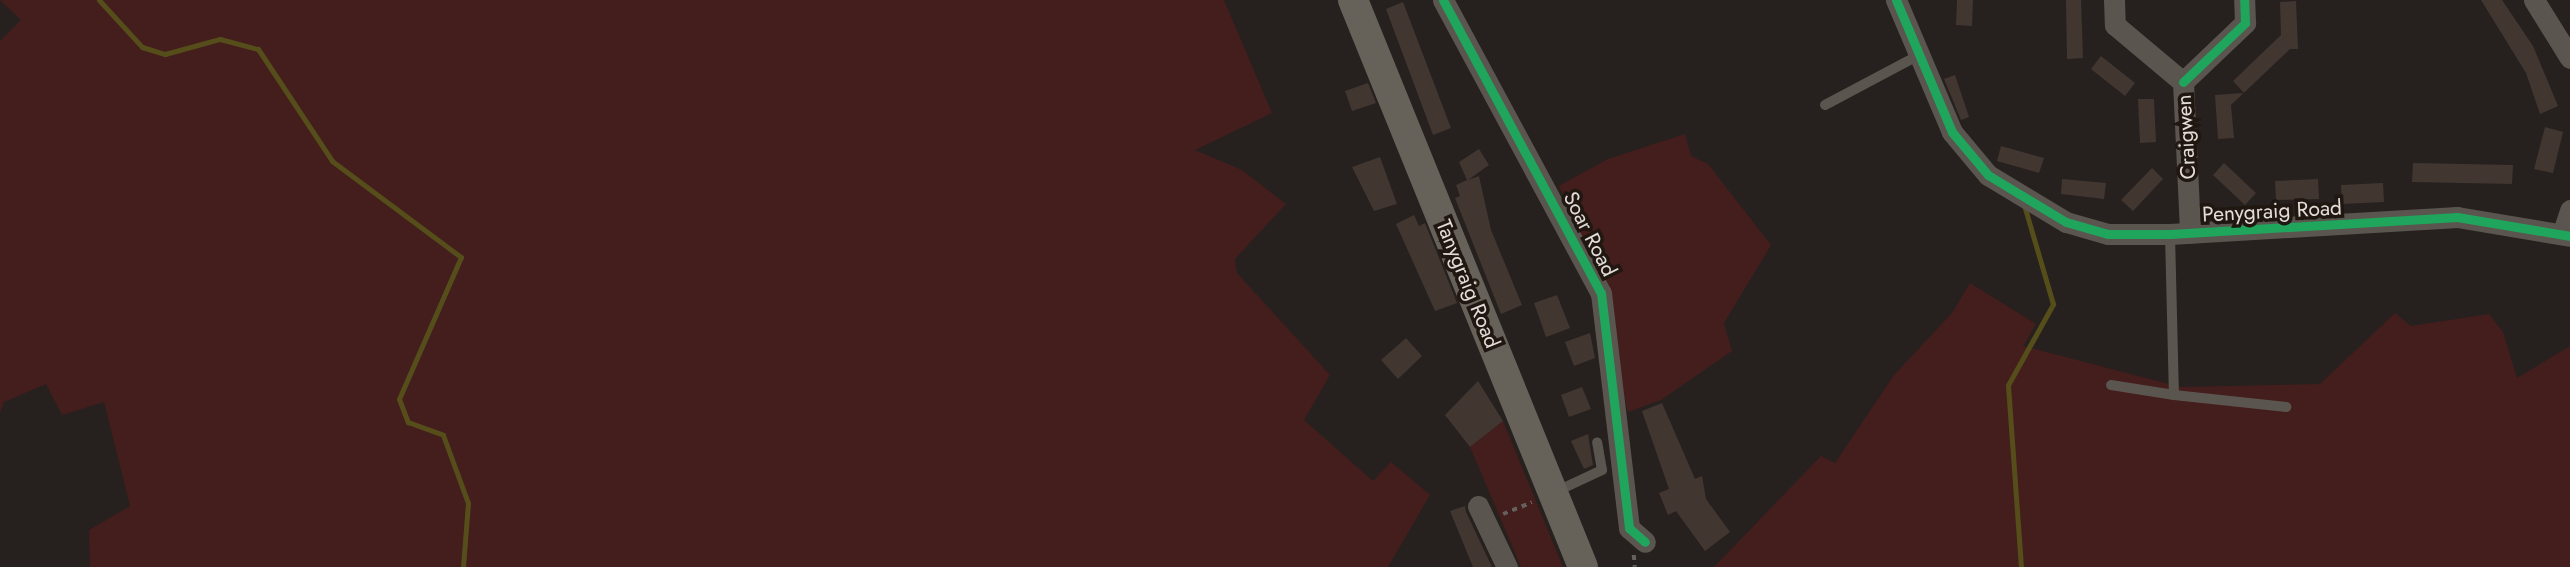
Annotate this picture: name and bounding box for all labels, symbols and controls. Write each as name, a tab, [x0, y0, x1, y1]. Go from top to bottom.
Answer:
street label: Craigwen	[2171, 94, 2201, 180]
street label: Soar Road	[1558, 187, 1622, 281]
street label: Penygraig Road	[2202, 195, 2342, 227]
street label: Tanygraig Road	[1431, 216, 1505, 352]

